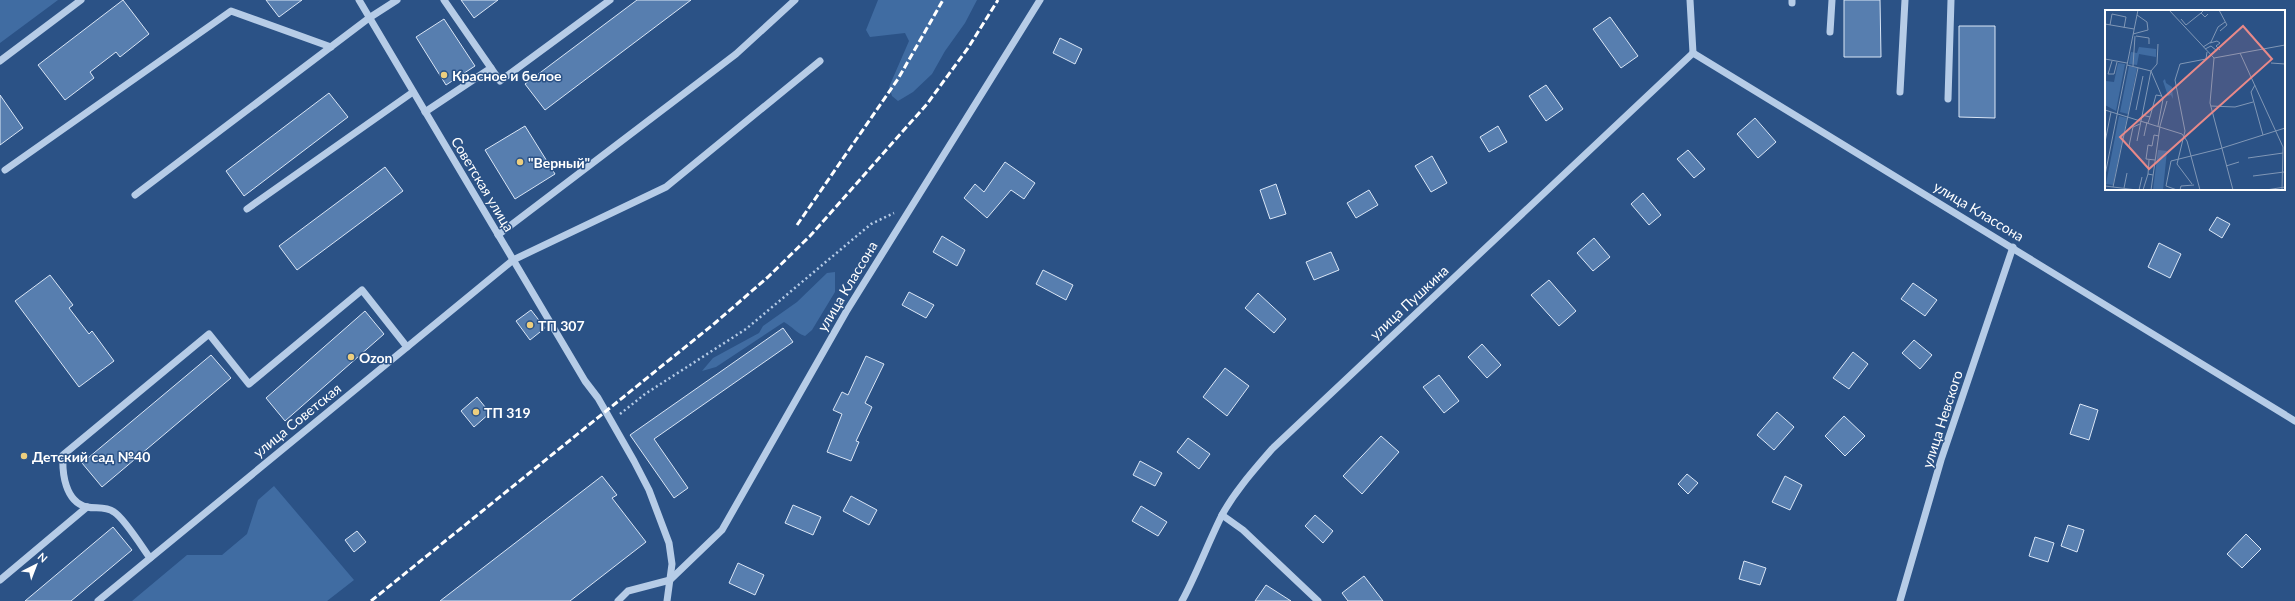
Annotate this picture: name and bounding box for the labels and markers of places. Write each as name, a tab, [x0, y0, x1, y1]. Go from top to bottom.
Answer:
place label: Красное и белое	[452, 67, 562, 84]
marker: Красное и белое	[439, 70, 449, 80]
place label: "Верный"	[528, 154, 590, 171]
marker: "Верный"	[515, 157, 525, 167]
place label: ТП 307	[538, 317, 585, 334]
marker: ТП 307	[525, 320, 535, 330]
place label: Ozon	[359, 349, 393, 366]
marker: Ozon	[346, 352, 356, 362]
place label: ТП 319	[484, 404, 531, 421]
marker: ТП 319	[471, 407, 481, 417]
place label: Детский сад №40	[32, 448, 150, 465]
marker: Детский сад №40	[19, 451, 29, 461]

